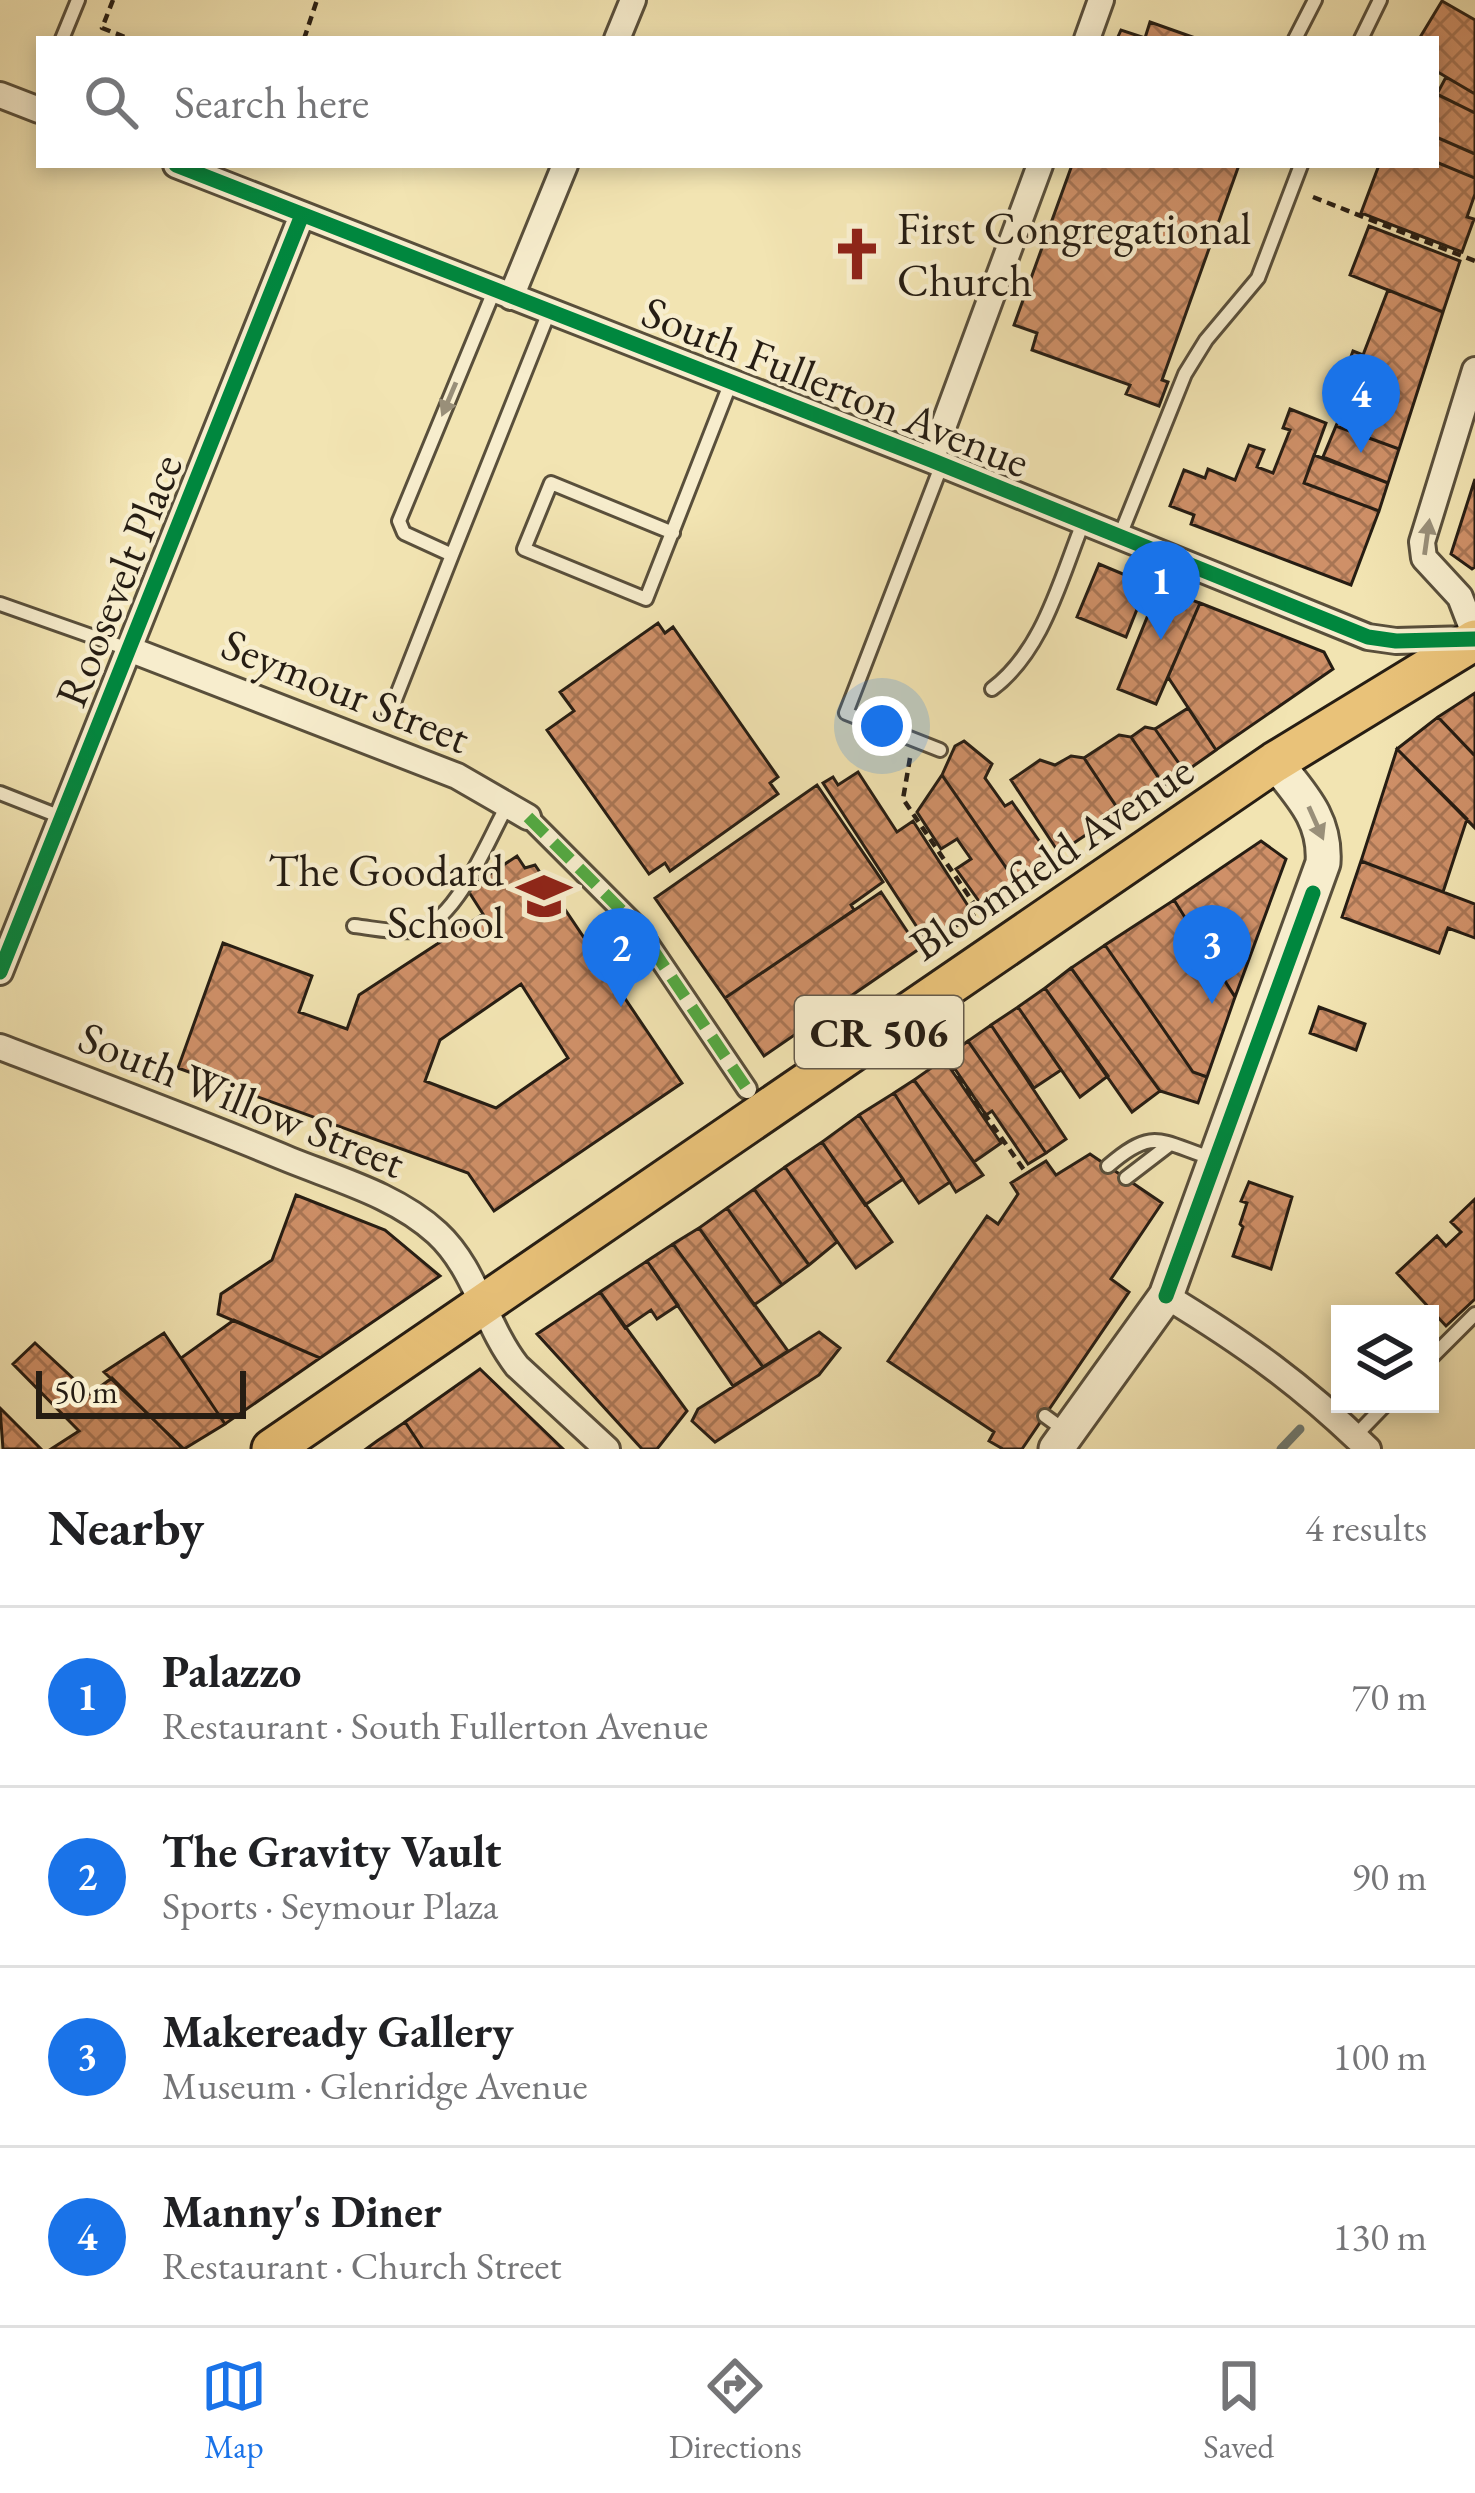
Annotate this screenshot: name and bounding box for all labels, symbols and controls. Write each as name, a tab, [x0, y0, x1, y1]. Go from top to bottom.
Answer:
search box	[36, 36, 1439, 168]
icon: search	[78, 69, 144, 135]
text: Search here	[174, 73, 369, 131]
place label: First Congregational Church	[897, 199, 1251, 309]
church icon: First Congregational Church	[828, 225, 886, 283]
street label: South Fullerton Avenue	[634, 282, 1038, 490]
pin: 4	[1322, 354, 1400, 453]
one-way arrow	[439, 381, 458, 417]
street label: Roosevelt Place	[41, 445, 195, 715]
one-way arrow	[1418, 517, 1437, 555]
pin: 1	[1122, 541, 1200, 640]
street label: Seymour Street	[214, 614, 478, 766]
your location	[852, 696, 912, 756]
street label: Bloomfield Avenue	[898, 741, 1204, 973]
one-way arrow	[1306, 806, 1326, 841]
place label: The Goodard School	[268, 841, 504, 951]
school or university icon: The Goodard School	[515, 867, 573, 925]
pin: 3	[1173, 905, 1251, 1004]
pin: 2	[582, 908, 660, 1007]
road number: CR 506	[795, 996, 963, 1068]
street label: South Willow Street	[71, 1007, 413, 1191]
map controls	[1331, 1305, 1439, 1413]
button: layers	[1331, 1305, 1439, 1413]
scale bar	[36, 1365, 246, 1418]
text: 50 m	[54, 1370, 118, 1413]
text: Nearby	[48, 1494, 204, 1560]
text: 4 results	[1305, 1502, 1427, 1553]
text: Palazzo	[162, 1642, 301, 1700]
text: 1	[77, 1671, 97, 1722]
text: 70 m	[1351, 1671, 1427, 1722]
text: Restaurant · South Fullerton Avenue	[162, 1700, 708, 1751]
text: The Gravity Vault	[162, 1822, 501, 1880]
text: 2	[77, 1851, 97, 1902]
text: 90 m	[1351, 1851, 1427, 1902]
text: Sports · Seymour Plaza	[162, 1880, 498, 1931]
text: Makeready Gallery	[162, 2002, 514, 2060]
text: 3	[77, 2031, 97, 2082]
text: 100 m	[1333, 2031, 1427, 2082]
text: Museum · Glenridge Avenue	[162, 2060, 588, 2111]
text: Manny's Diner	[162, 2182, 442, 2240]
text: 4	[77, 2211, 97, 2262]
text: 130 m	[1333, 2211, 1427, 2262]
text: Restaurant · Church Street	[162, 2240, 562, 2291]
tab: Map	[201, 2353, 267, 2468]
tab: Directions	[669, 2353, 802, 2468]
tab: Saved	[1203, 2353, 1274, 2468]

